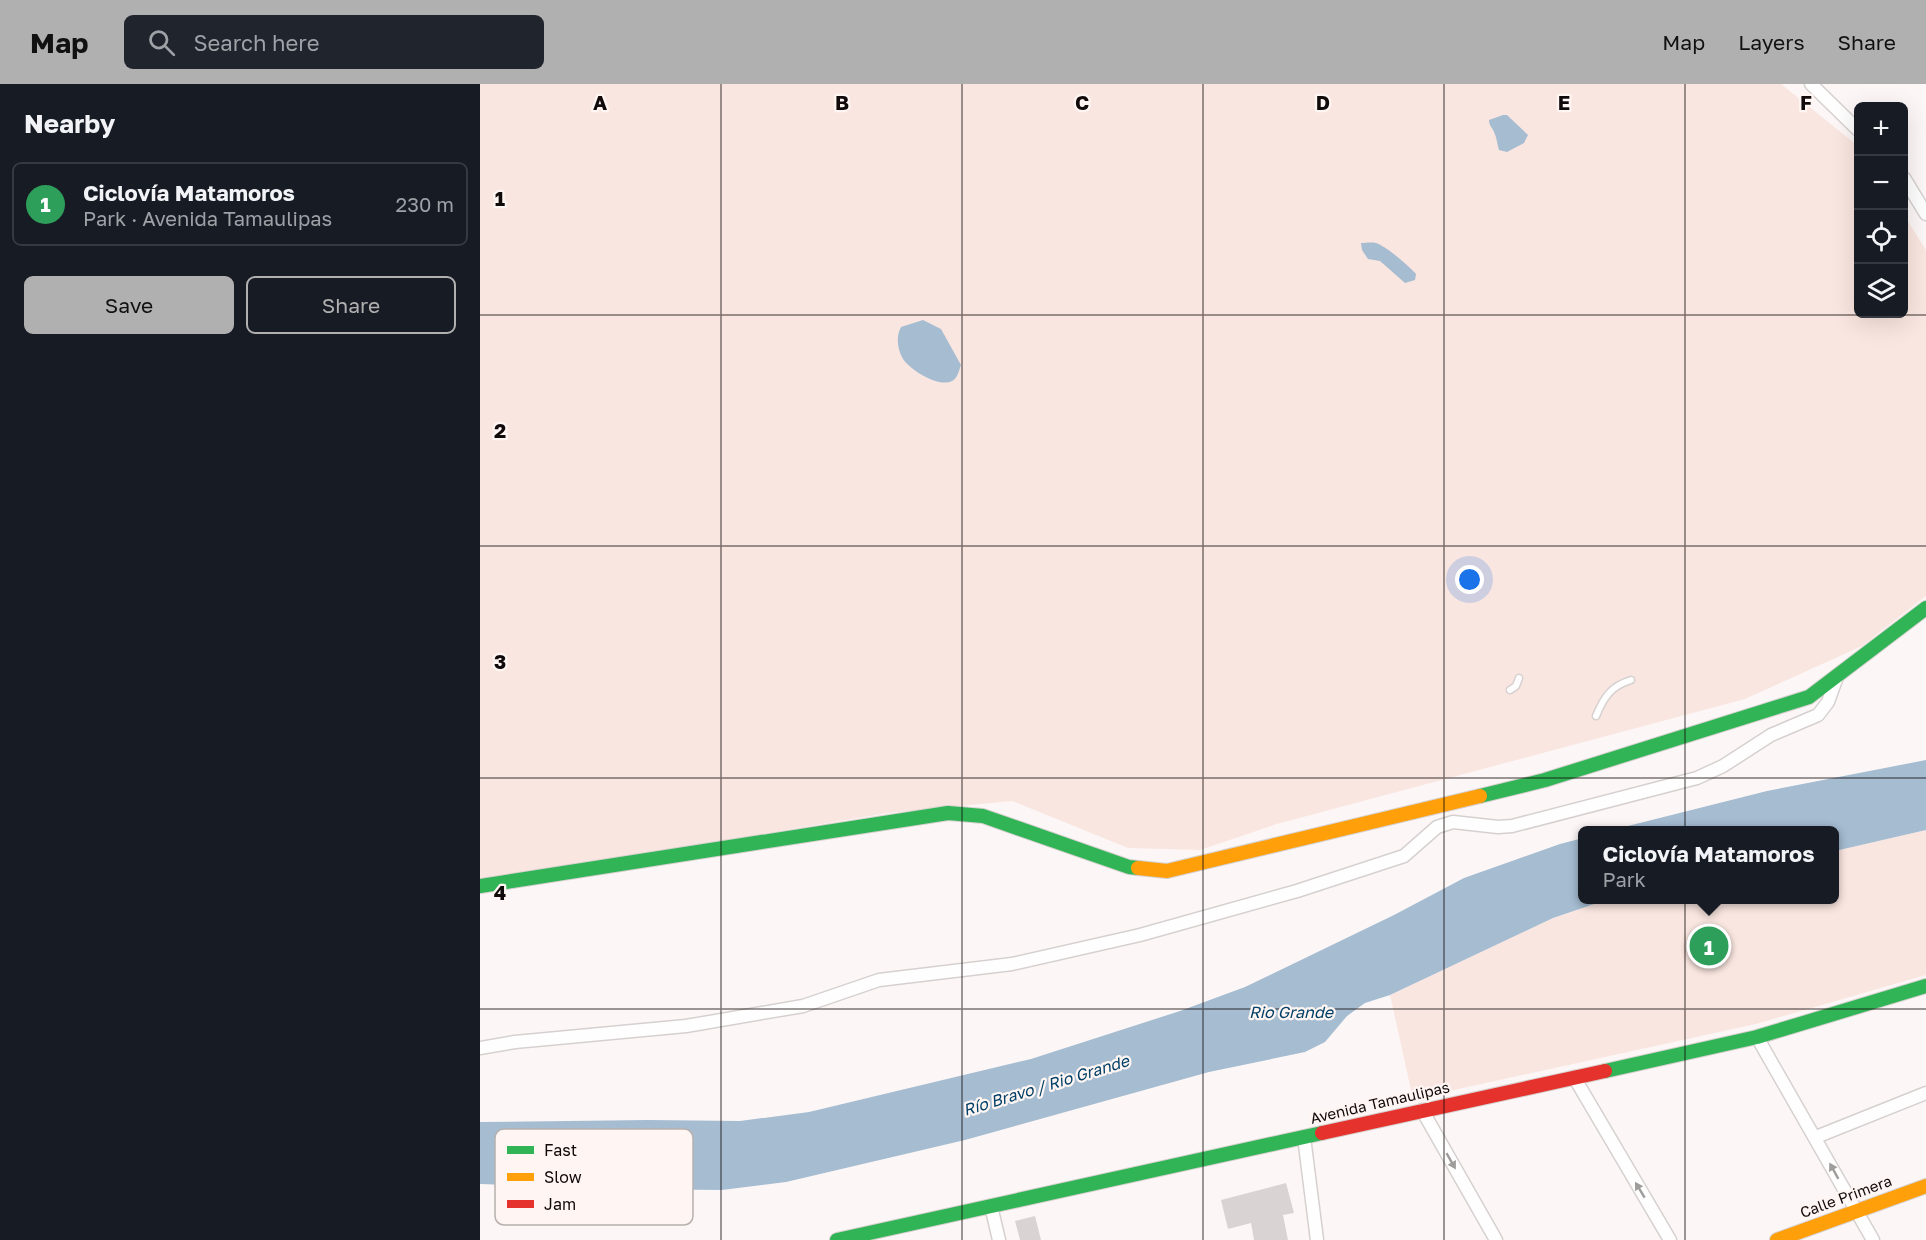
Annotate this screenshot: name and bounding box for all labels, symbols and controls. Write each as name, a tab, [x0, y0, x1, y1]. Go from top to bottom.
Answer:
search box	[124, 15, 544, 69]
text: Map	[30, 26, 88, 59]
icon: search	[145, 26, 178, 59]
text: Search here	[193, 29, 319, 56]
text: Map	[1662, 29, 1705, 55]
text: Layers	[1738, 29, 1805, 55]
text: Share	[1838, 29, 1896, 55]
text: A	[593, 90, 607, 114]
text: B	[835, 90, 849, 114]
text: C	[1075, 90, 1089, 114]
text: D	[1316, 90, 1330, 114]
text: E	[1558, 90, 1570, 114]
text: F	[1800, 90, 1812, 114]
map controls	[1854, 102, 1908, 318]
button: +	[1854, 102, 1908, 156]
text: Nearby	[24, 108, 115, 139]
button: −	[1854, 156, 1908, 210]
text: Ciclovía Matamoros	[83, 179, 295, 206]
text: 1	[495, 186, 505, 210]
text: 1	[40, 192, 51, 216]
text: 230 m	[396, 192, 454, 216]
text: Park · Avenida Tamaulipas	[83, 206, 332, 230]
button: locate	[1854, 210, 1908, 264]
button: layers	[1854, 264, 1908, 318]
button: Save	[24, 276, 234, 334]
button: Share	[246, 276, 456, 334]
text: 2	[494, 418, 506, 442]
your location	[1455, 565, 1484, 594]
text: 3	[494, 649, 506, 673]
popup	[1578, 826, 1839, 904]
text: Ciclovía Matamoros	[1603, 840, 1814, 867]
text: Park	[1603, 867, 1646, 891]
text: 4	[494, 880, 506, 904]
pin: 1	[1690, 924, 1728, 968]
water label: Rio Grande	[1249, 1002, 1335, 1022]
water label: Río Bravo / Rio Grande	[961, 1050, 1133, 1120]
street label: Avenida Tamaulipas	[1308, 1077, 1451, 1127]
legend	[495, 1129, 693, 1225]
text: Fast	[544, 1140, 577, 1160]
one-way arrow	[1446, 1153, 1456, 1170]
one-way arrow	[1829, 1162, 1839, 1179]
text: Slow	[544, 1167, 582, 1187]
street label: Calle Primera	[1797, 1171, 1894, 1221]
one-way arrow	[1635, 1182, 1646, 1198]
text: Jam	[544, 1194, 576, 1214]

